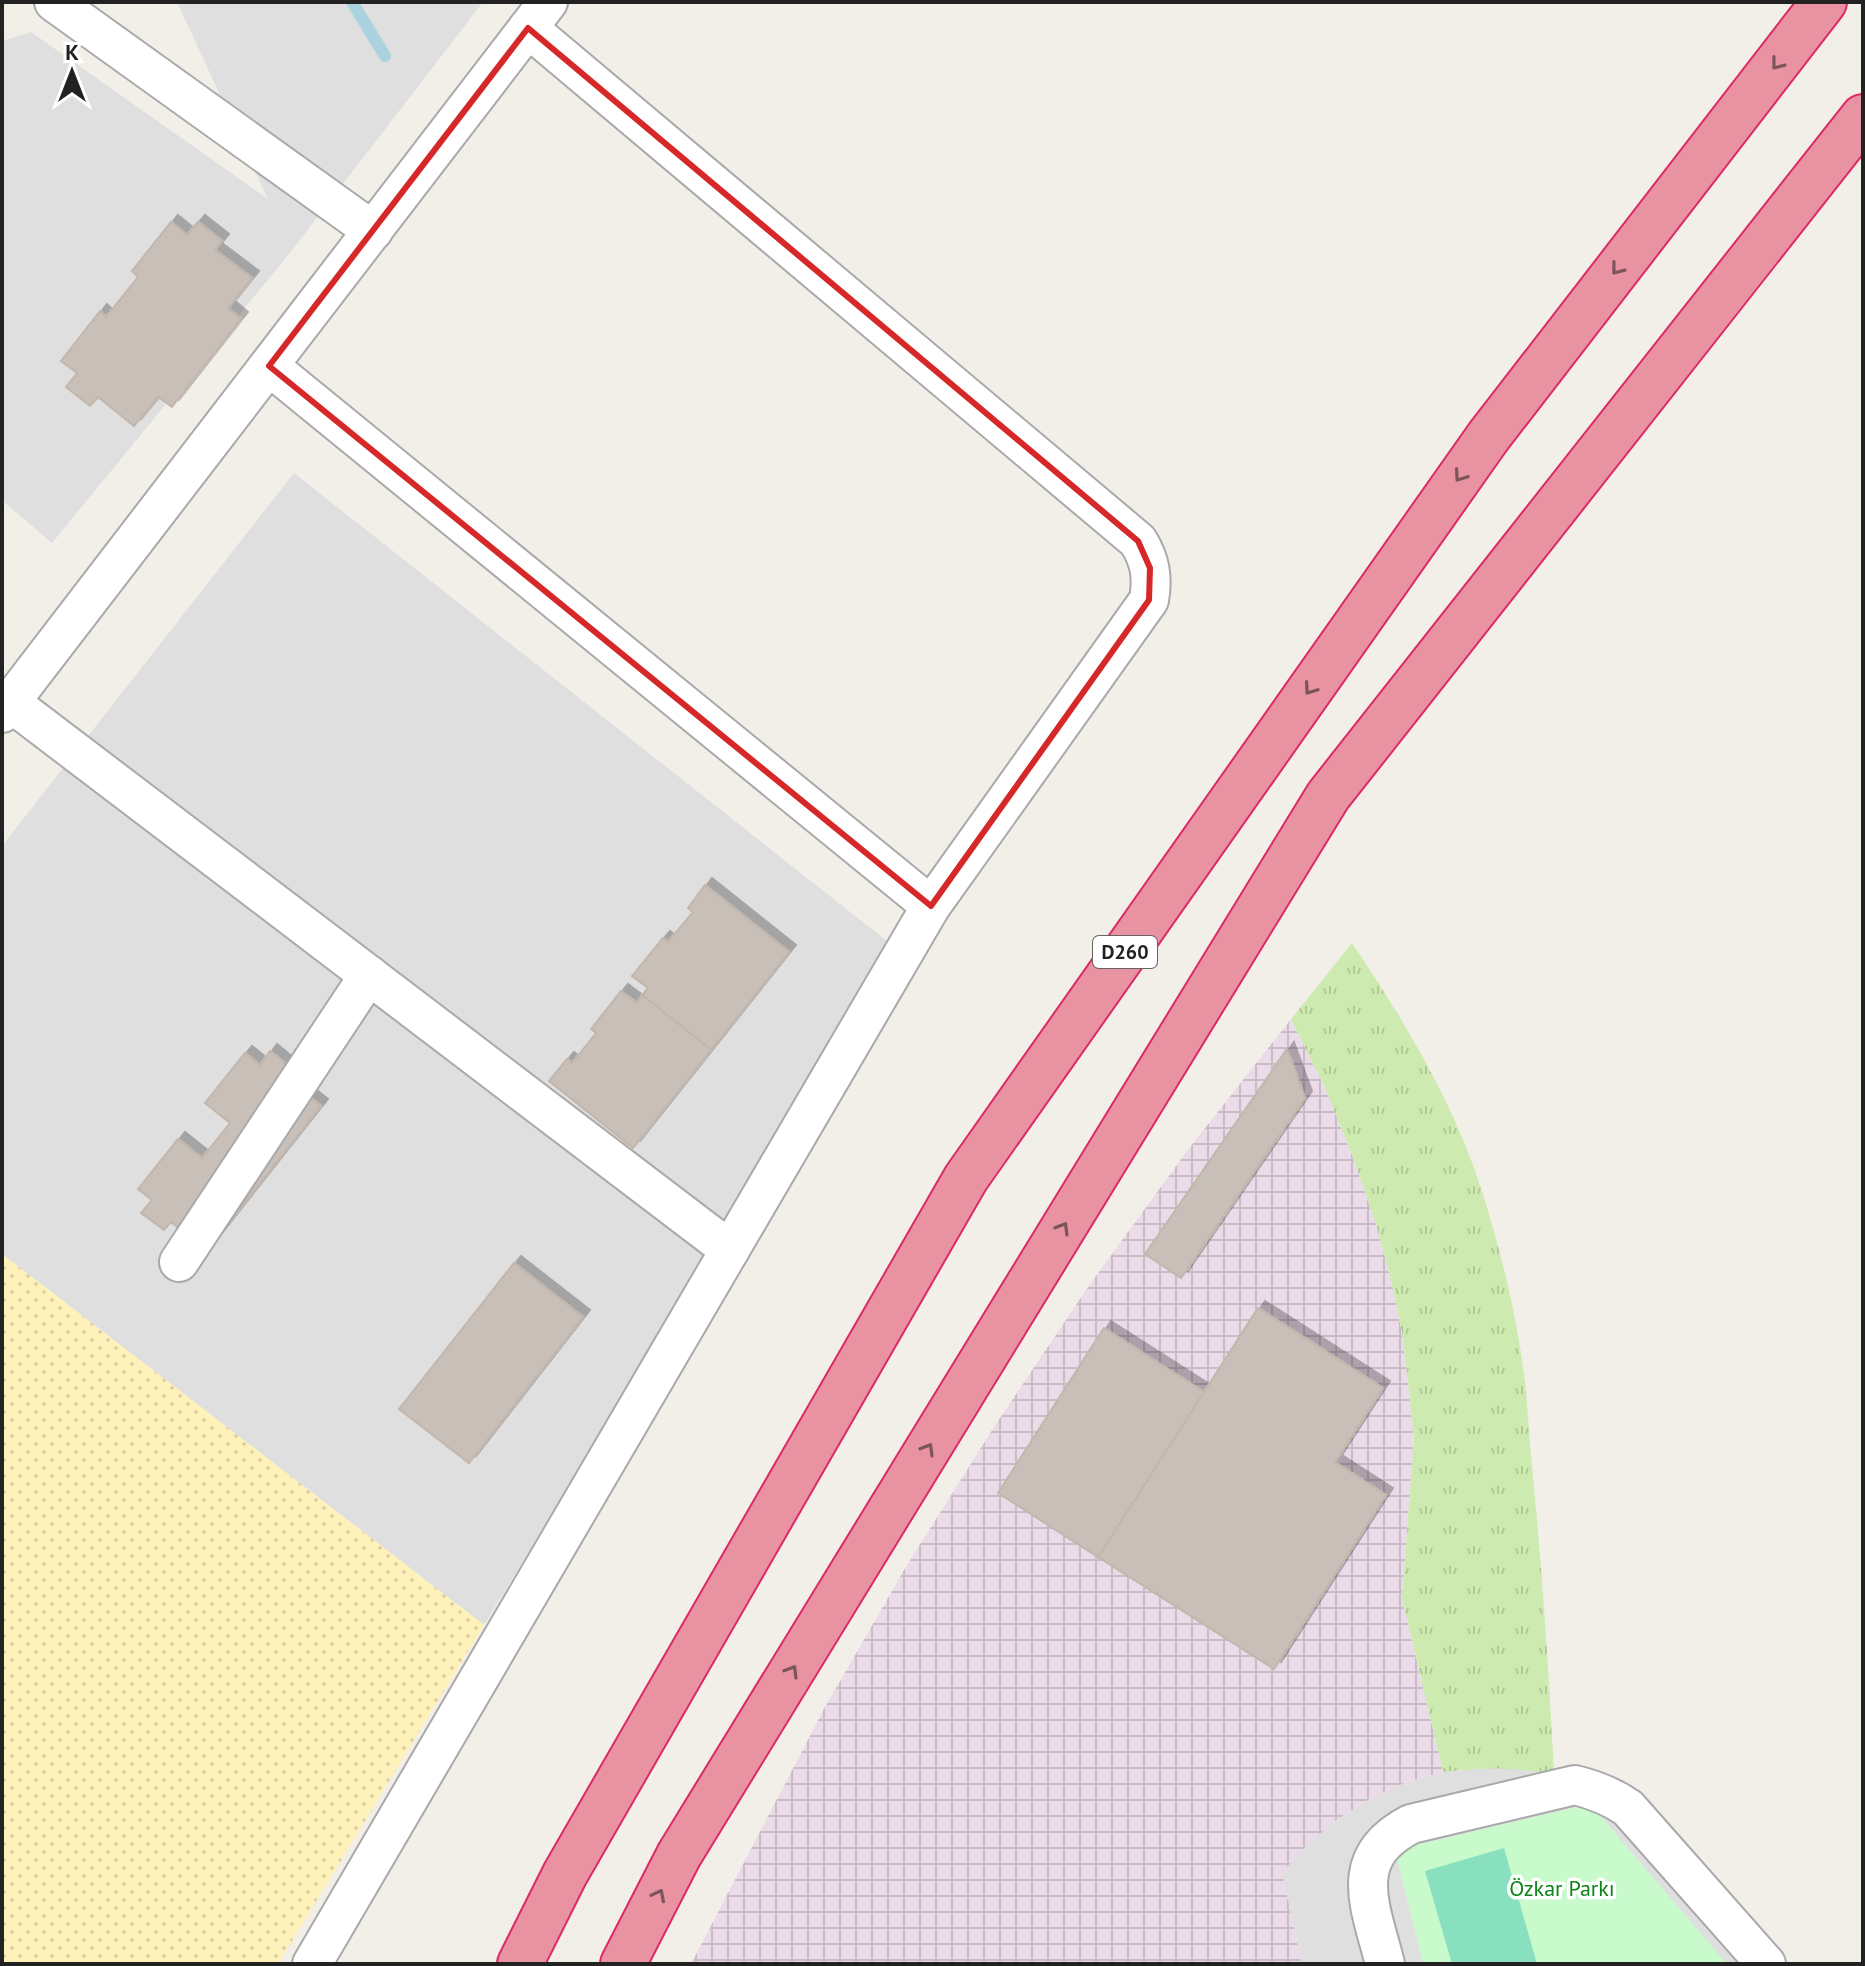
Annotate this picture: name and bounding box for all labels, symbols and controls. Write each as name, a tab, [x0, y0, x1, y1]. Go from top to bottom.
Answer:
north arrow	[32, 32, 112, 112]
text: K	[65, 38, 79, 66]
one-way arrow	[1772, 55, 1786, 70]
one-way arrow	[1613, 260, 1627, 275]
one-way arrow	[1455, 468, 1470, 482]
one-way arrow	[1305, 680, 1320, 694]
road number: D260	[1093, 936, 1157, 968]
one-way arrow	[1054, 1222, 1069, 1237]
one-way arrow	[918, 1444, 933, 1458]
one-way arrow	[782, 1665, 798, 1680]
park label: Özkar Parkı	[1509, 1874, 1615, 1902]
one-way arrow	[649, 1888, 665, 1903]

